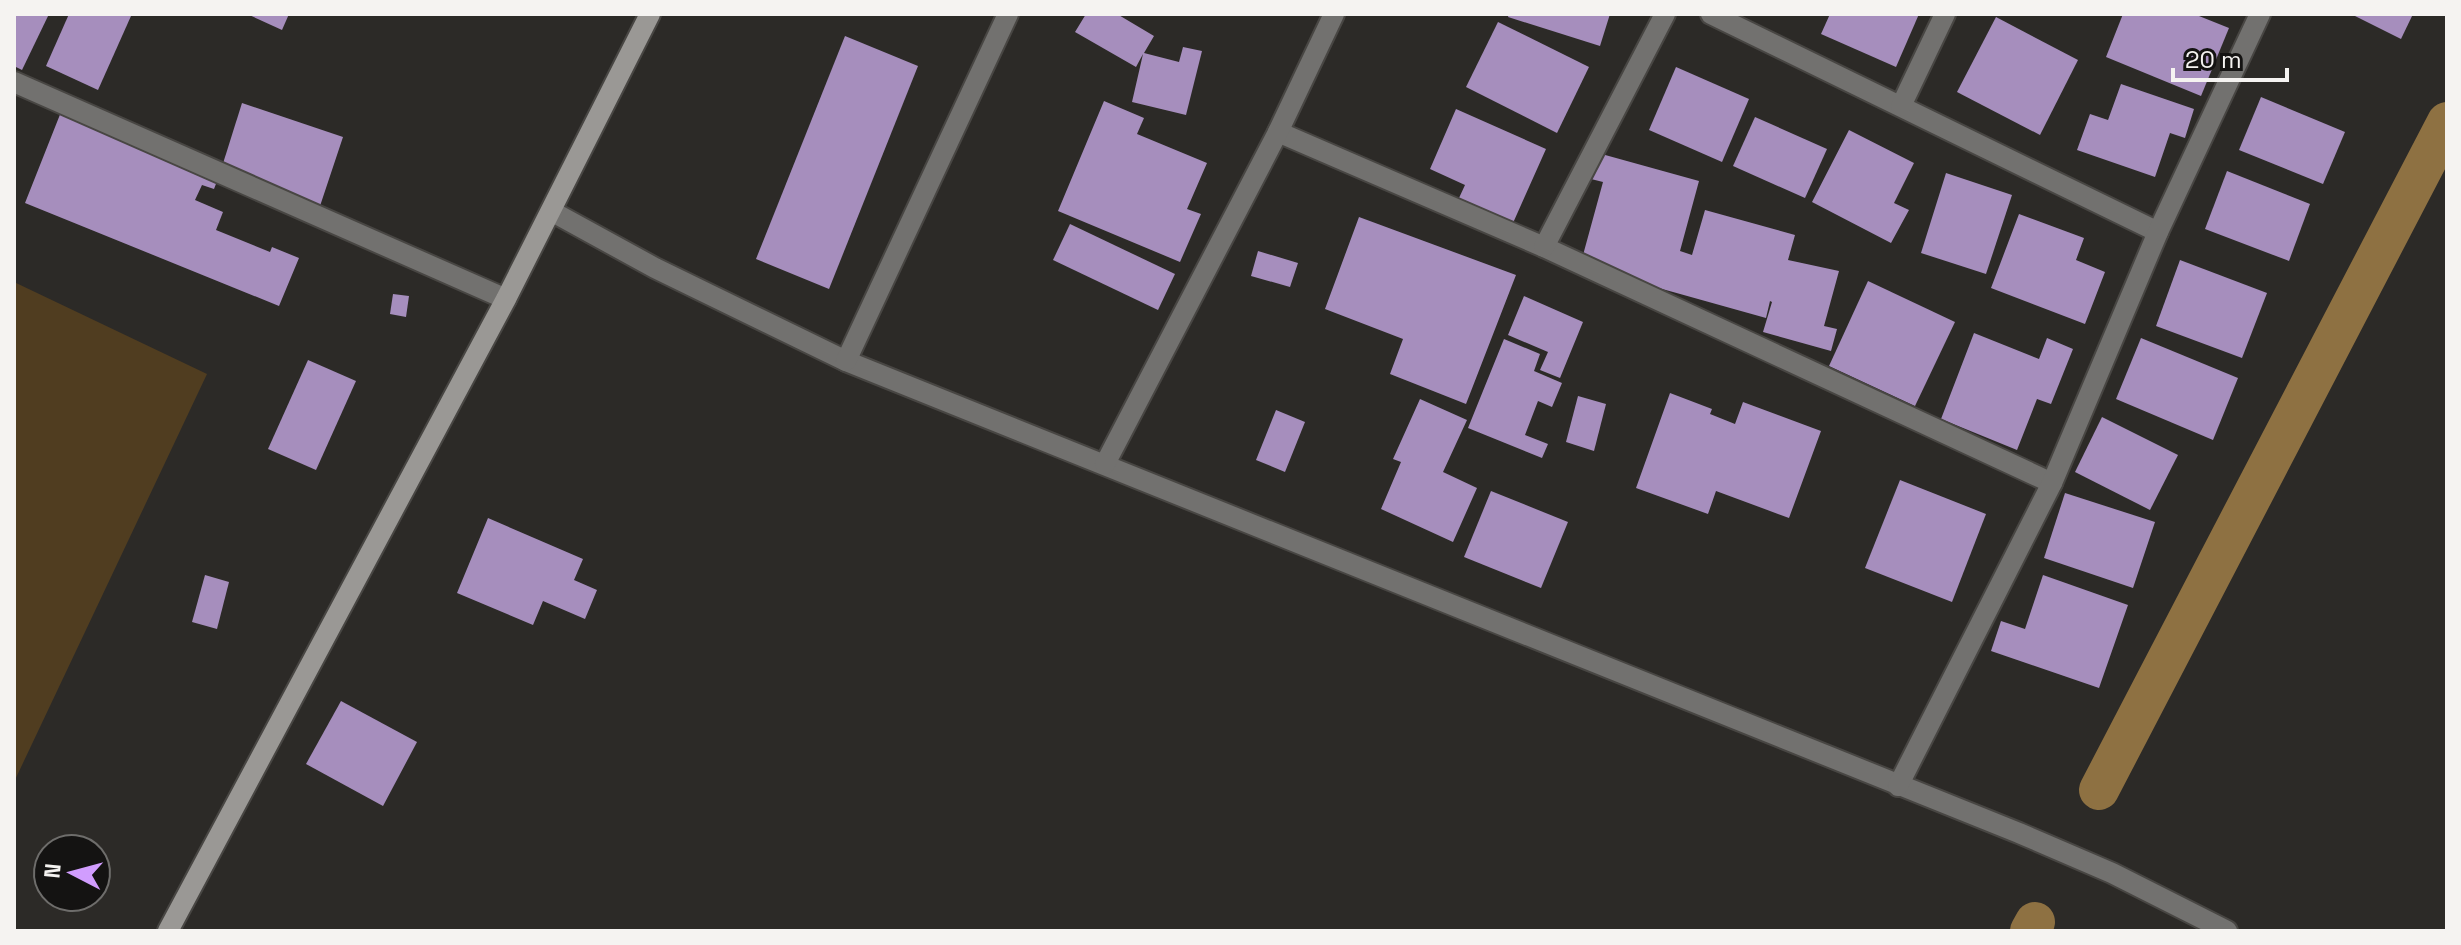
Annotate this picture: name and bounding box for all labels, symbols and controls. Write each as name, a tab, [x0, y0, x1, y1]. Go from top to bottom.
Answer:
scale bar	[2173, 32, 2287, 82]
text: 20 m	[2185, 44, 2242, 75]
north arrow	[32, 833, 112, 913]
text: N	[37, 862, 67, 880]

